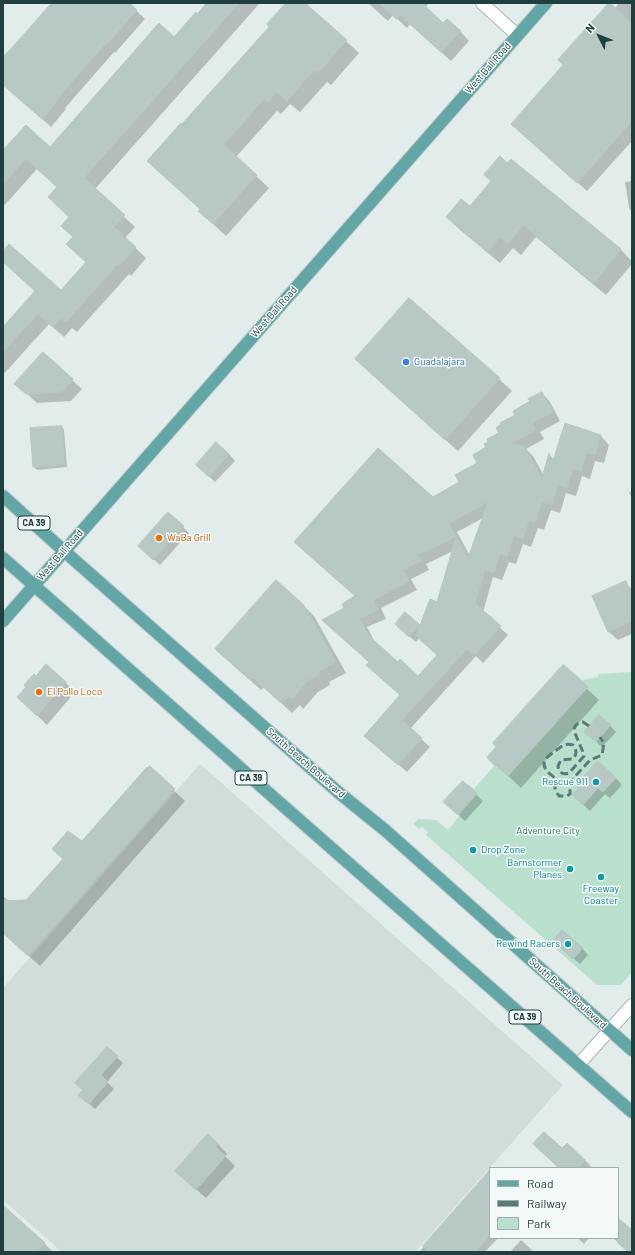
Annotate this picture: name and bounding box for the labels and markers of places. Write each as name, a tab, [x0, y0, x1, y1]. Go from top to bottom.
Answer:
place label: Guadalajara	[414, 356, 465, 368]
marker: Guadalajara	[401, 357, 411, 367]
place label: WaBa Grill	[167, 532, 211, 544]
marker: WaBa Grill	[154, 533, 164, 543]
place label: El Pollo Loco	[47, 686, 102, 698]
marker: El Pollo Loco	[34, 687, 44, 697]
place label: Rescue 911	[542, 776, 588, 788]
marker: Rescue 911	[591, 777, 601, 787]
place label: Drop Zone	[481, 844, 525, 856]
marker: Drop Zone	[468, 845, 478, 855]
place label: Barnstormer Planes	[507, 857, 562, 880]
marker: Barnstormer Planes	[565, 864, 575, 874]
marker: Freeway Coaster	[596, 872, 606, 882]
place label: Freeway Coaster	[583, 883, 619, 906]
place label: Rewind Racers	[496, 938, 560, 950]
marker: Rewind Racers	[563, 939, 573, 949]

